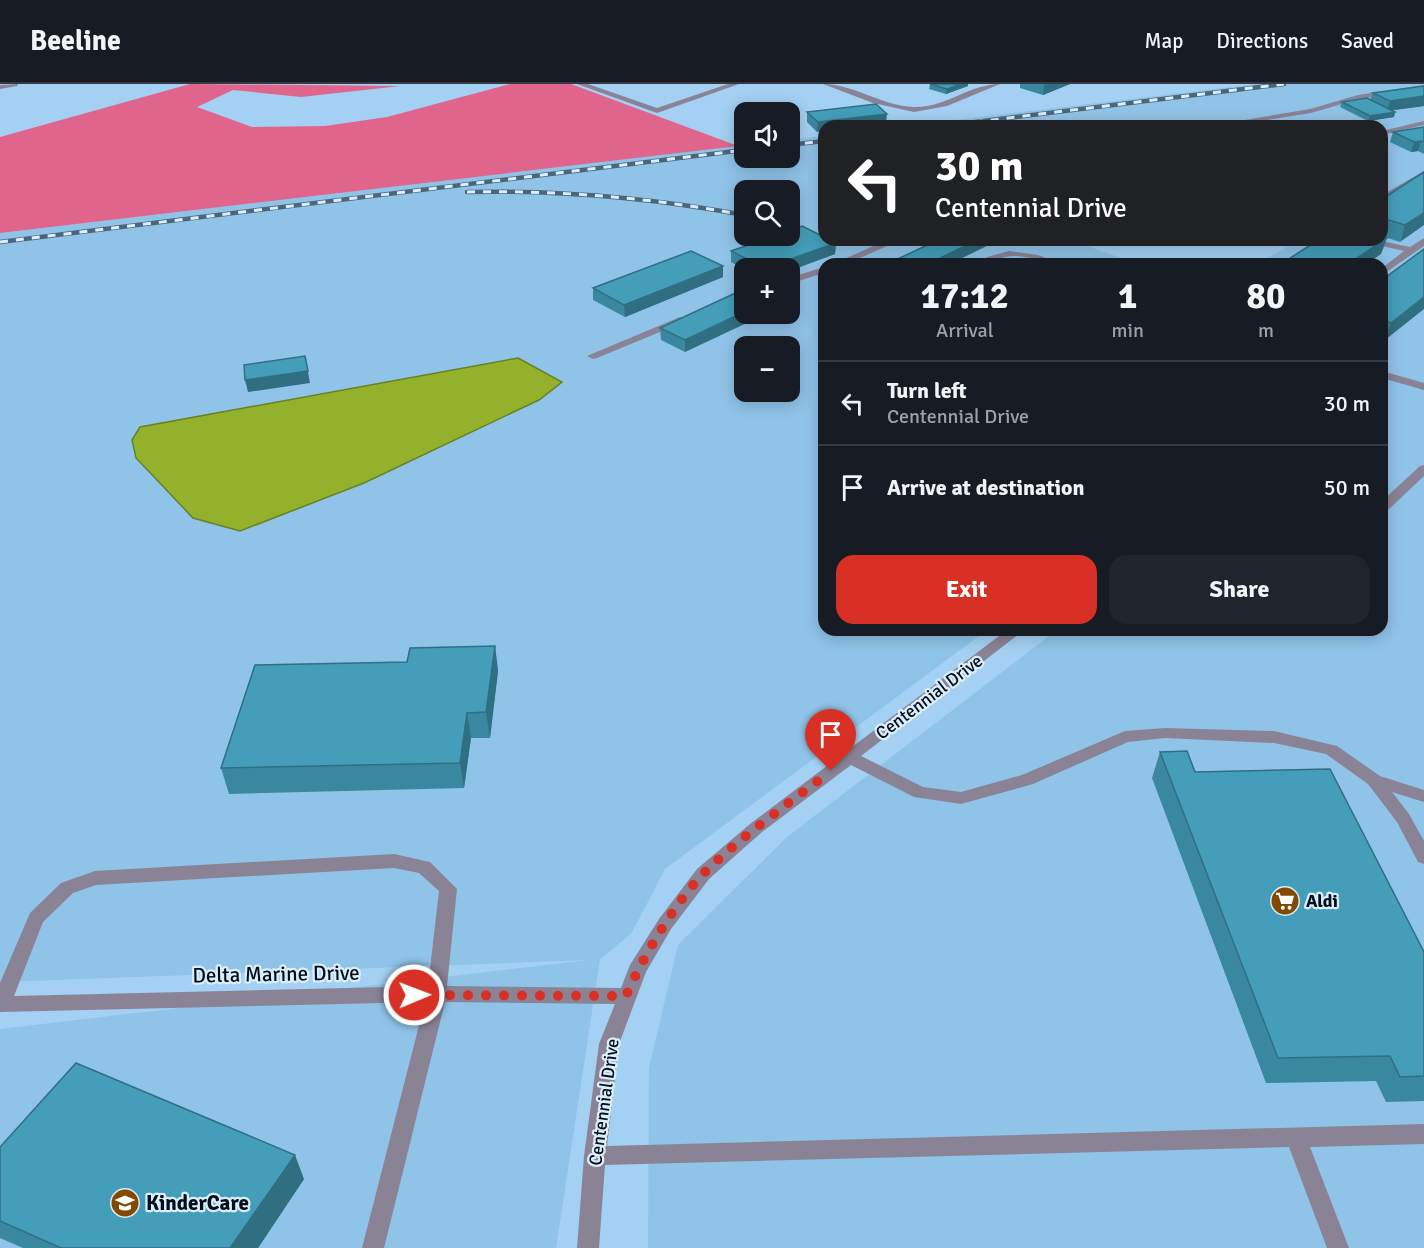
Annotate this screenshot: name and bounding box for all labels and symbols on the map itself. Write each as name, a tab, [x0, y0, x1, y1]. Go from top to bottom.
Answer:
street label: Centennial Drive	[871, 650, 987, 744]
pin	[805, 709, 856, 771]
supermarket icon: Aldi	[1269, 885, 1301, 917]
place label: Aldi	[1306, 890, 1338, 912]
street label: Delta Marine Drive	[192, 960, 360, 988]
position arrow	[382, 963, 446, 1027]
street label: Centennial Drive	[584, 1037, 624, 1167]
school or university icon: KinderCare	[109, 1187, 141, 1219]
place label: KinderCare	[146, 1190, 249, 1216]

